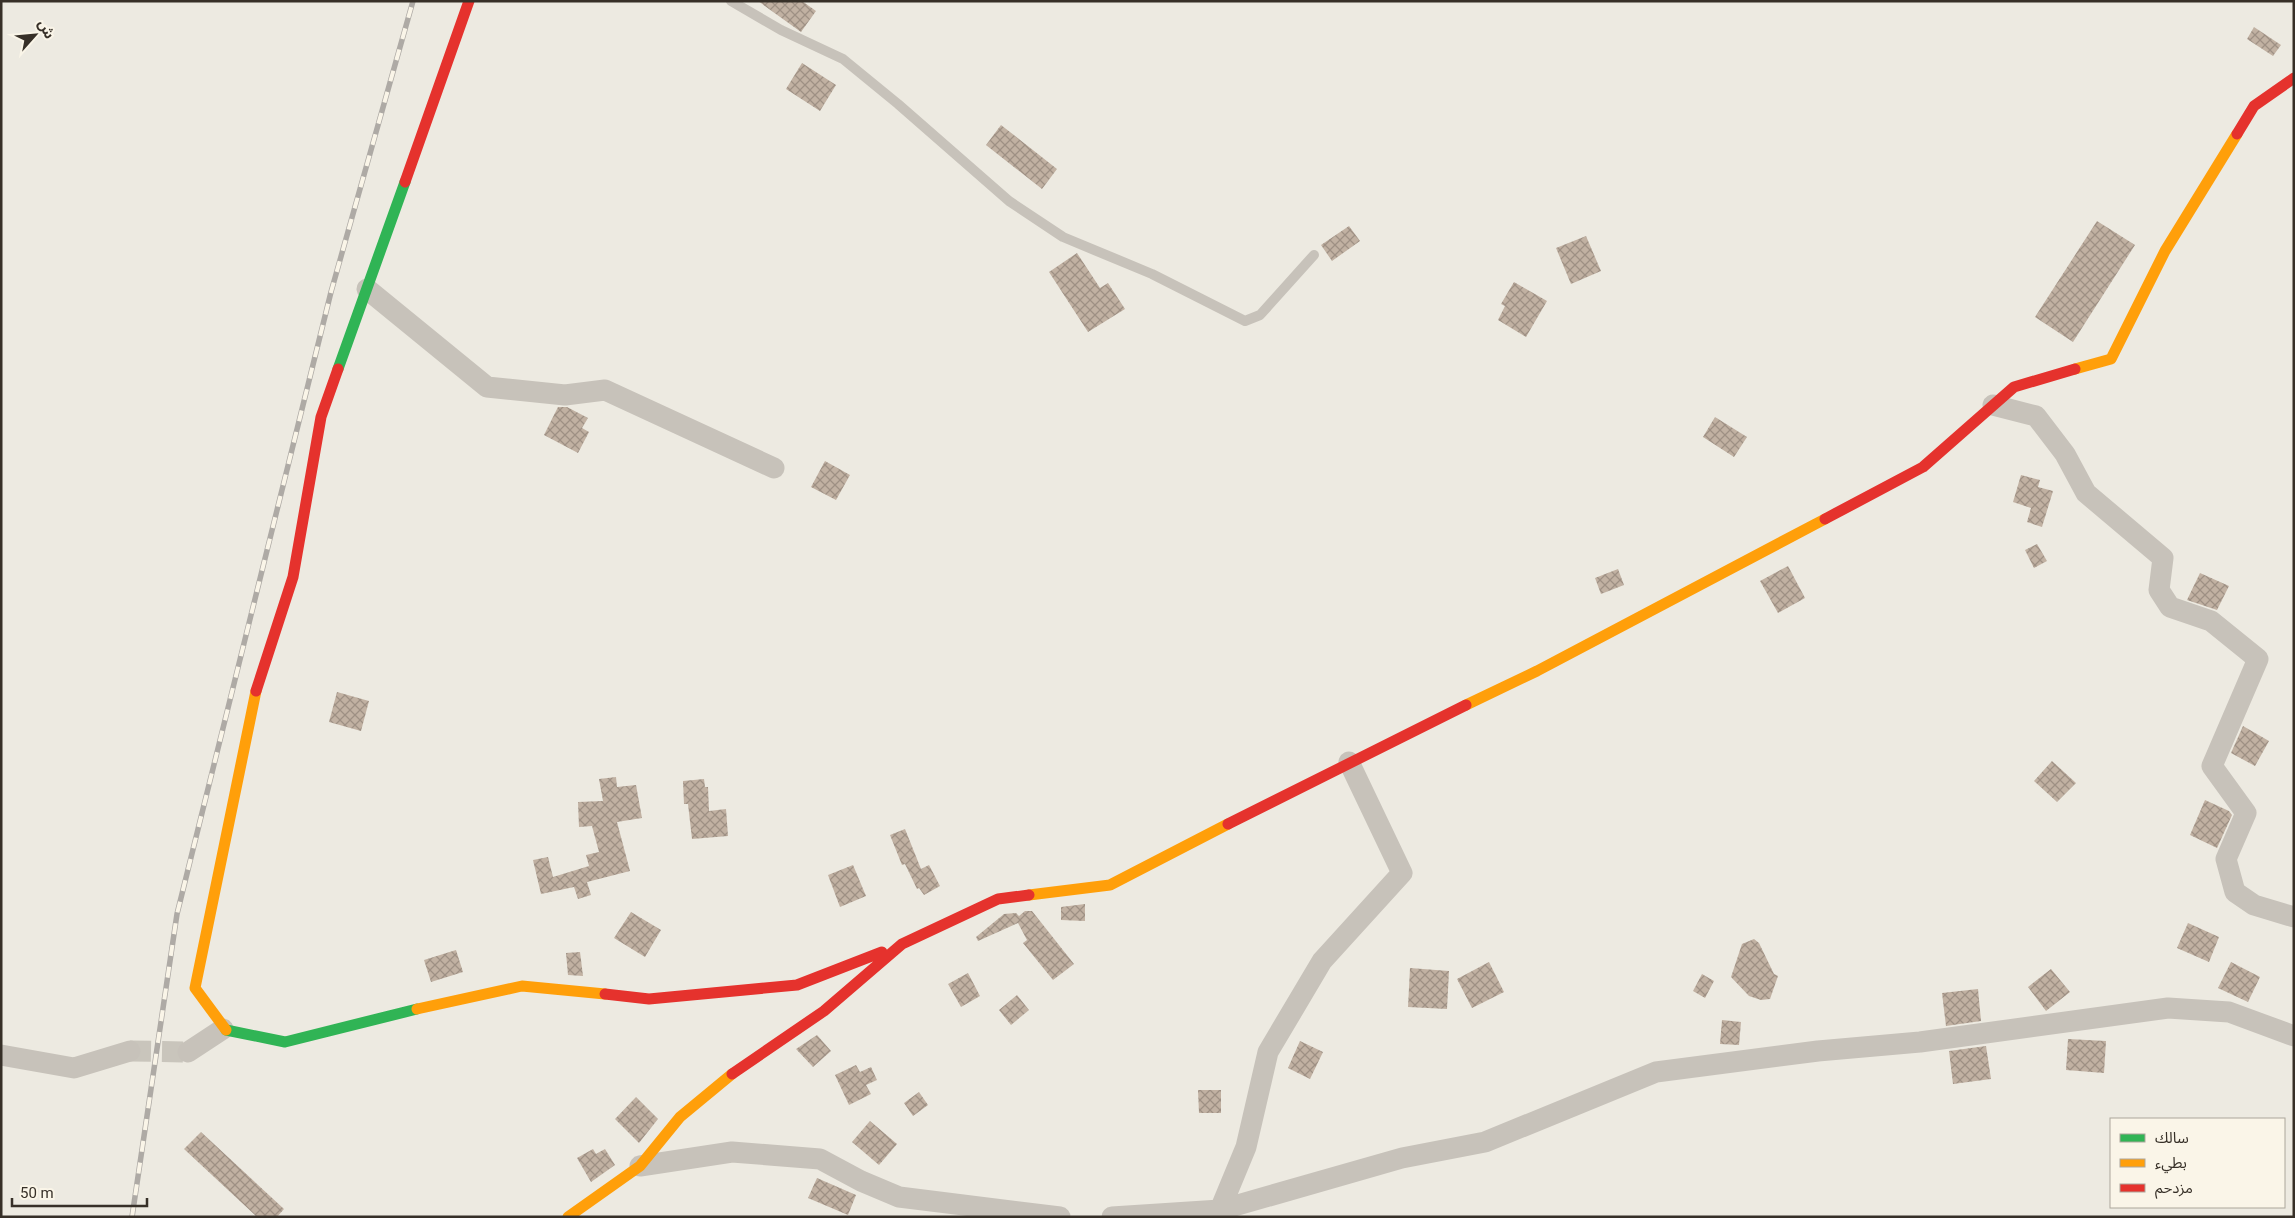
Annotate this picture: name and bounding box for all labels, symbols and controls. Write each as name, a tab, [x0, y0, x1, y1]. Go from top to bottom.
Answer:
north arrow	[10, 10, 60, 60]
text: ش	[35, 17, 58, 41]
legend	[2110, 1118, 2285, 1208]
text: سالك	[2155, 1129, 2189, 1147]
text: بطيء	[2155, 1154, 2187, 1174]
scale bar	[12, 1176, 148, 1208]
text: مزدحم	[2155, 1179, 2193, 1199]
text: 50 m	[20, 1184, 54, 1202]

